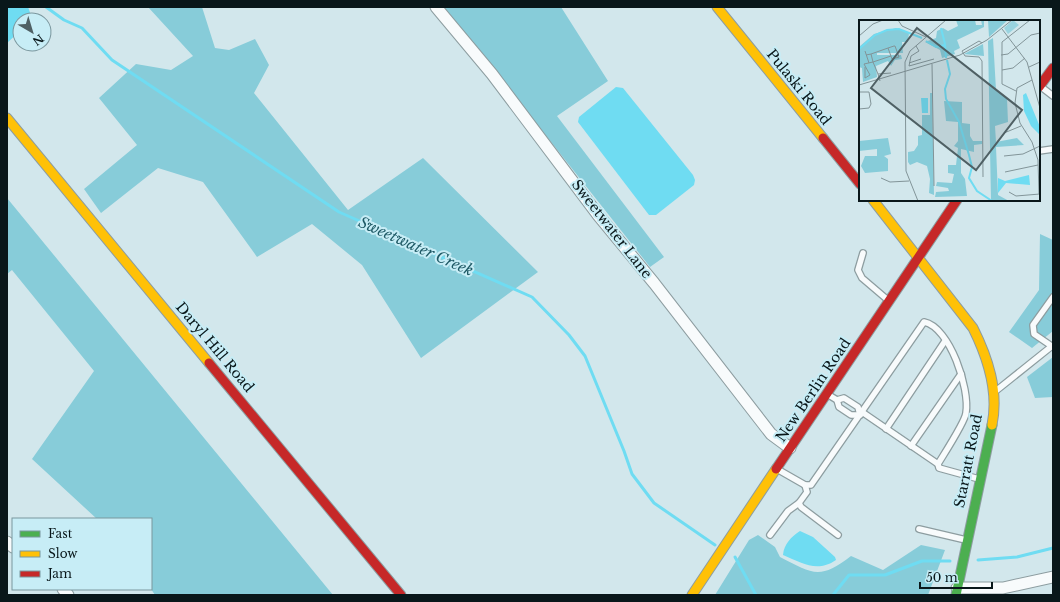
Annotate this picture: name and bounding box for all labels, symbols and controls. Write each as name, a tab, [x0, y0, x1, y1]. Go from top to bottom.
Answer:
north arrow	[12, 12, 52, 52]
inset map	[859, 20, 1040, 201]
text: N	[29, 31, 47, 49]
street label: Pulaski Road	[763, 45, 835, 129]
street label: Sweetwater Lane	[568, 176, 656, 282]
water label: Sweetwater Creek	[356, 212, 476, 280]
street label: Daryl Hill Road	[172, 298, 258, 396]
street label: New Berlin Road	[772, 334, 855, 445]
street label: Starratt Road	[950, 412, 986, 509]
legend	[12, 518, 152, 590]
text: Fast	[48, 526, 73, 541]
text: Slow	[48, 546, 78, 561]
scale bar	[920, 564, 992, 590]
text: Jam	[46, 566, 72, 581]
text: 50 m	[926, 570, 958, 585]

